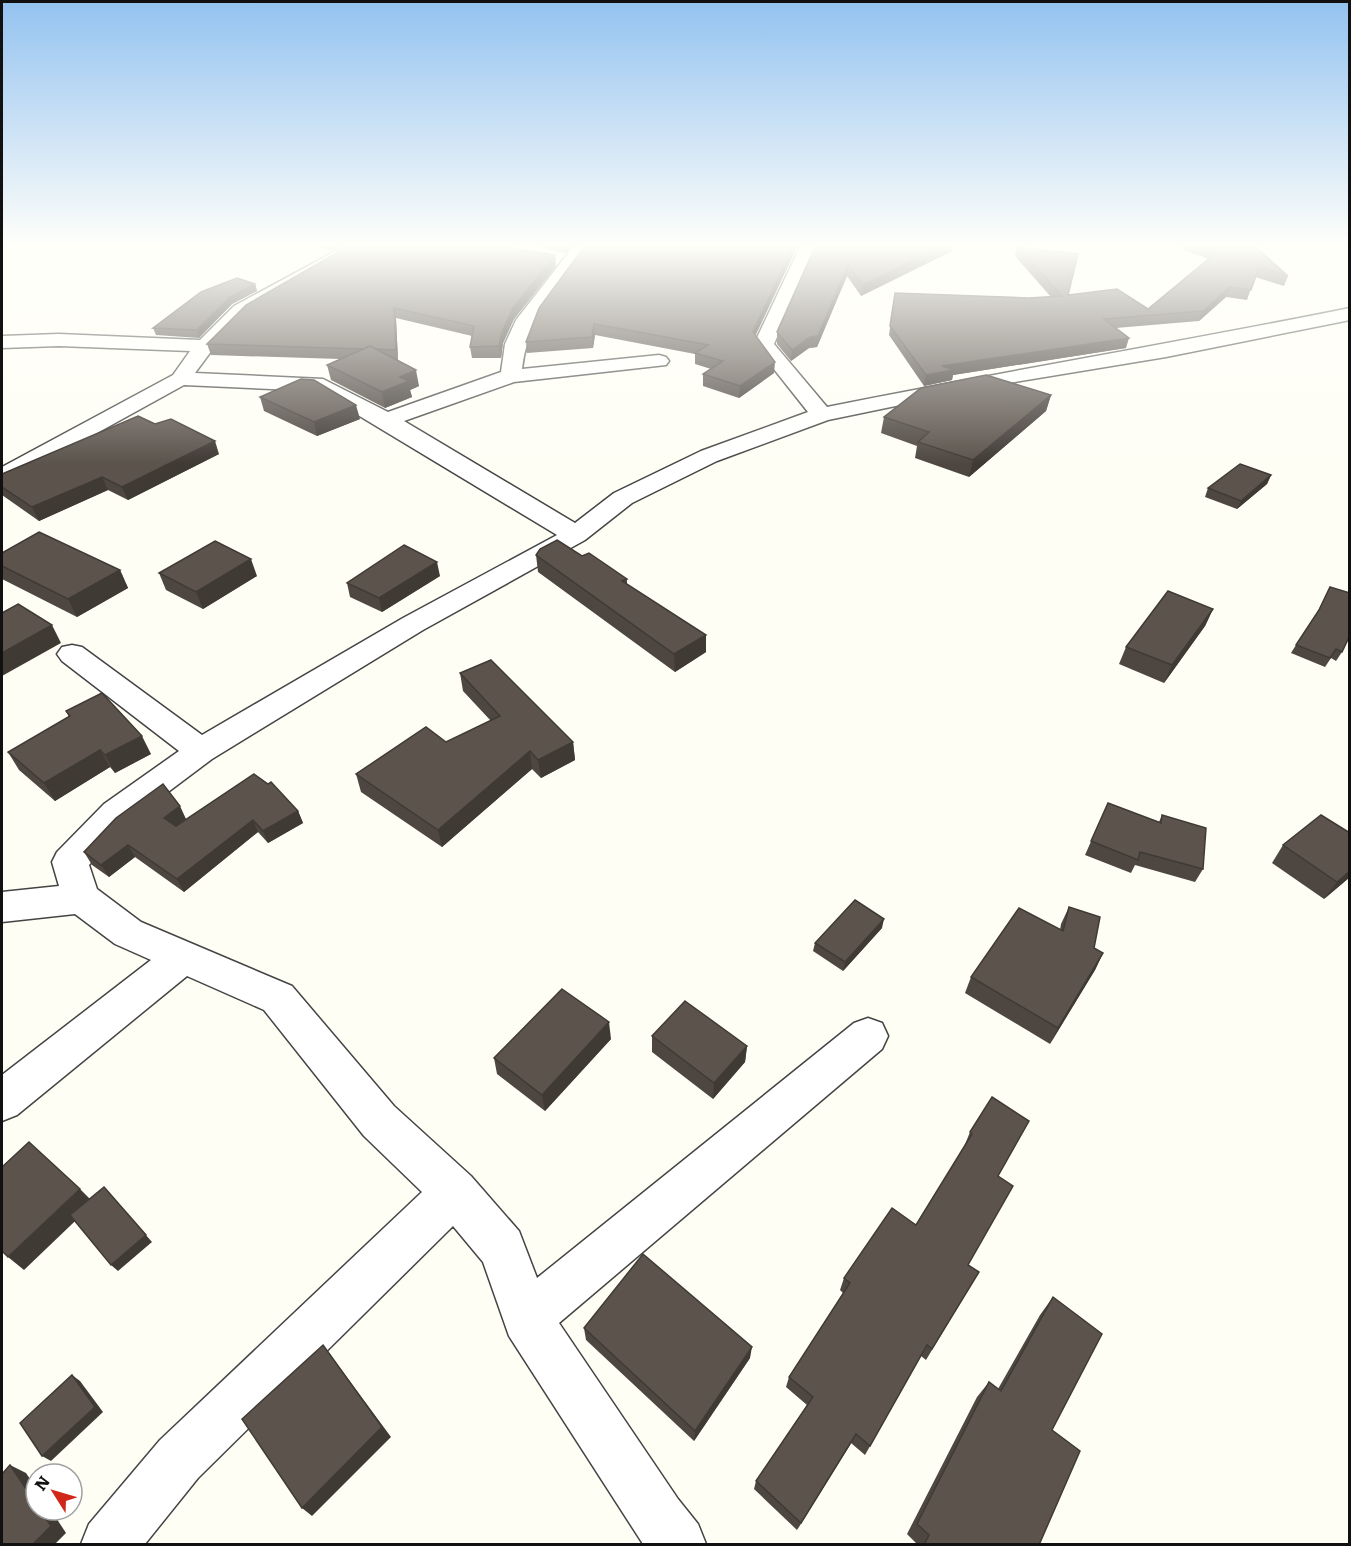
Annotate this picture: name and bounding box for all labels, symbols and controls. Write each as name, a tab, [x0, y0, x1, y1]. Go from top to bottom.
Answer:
north arrow	[24, 1462, 84, 1522]
text: N	[28, 1470, 55, 1495]

